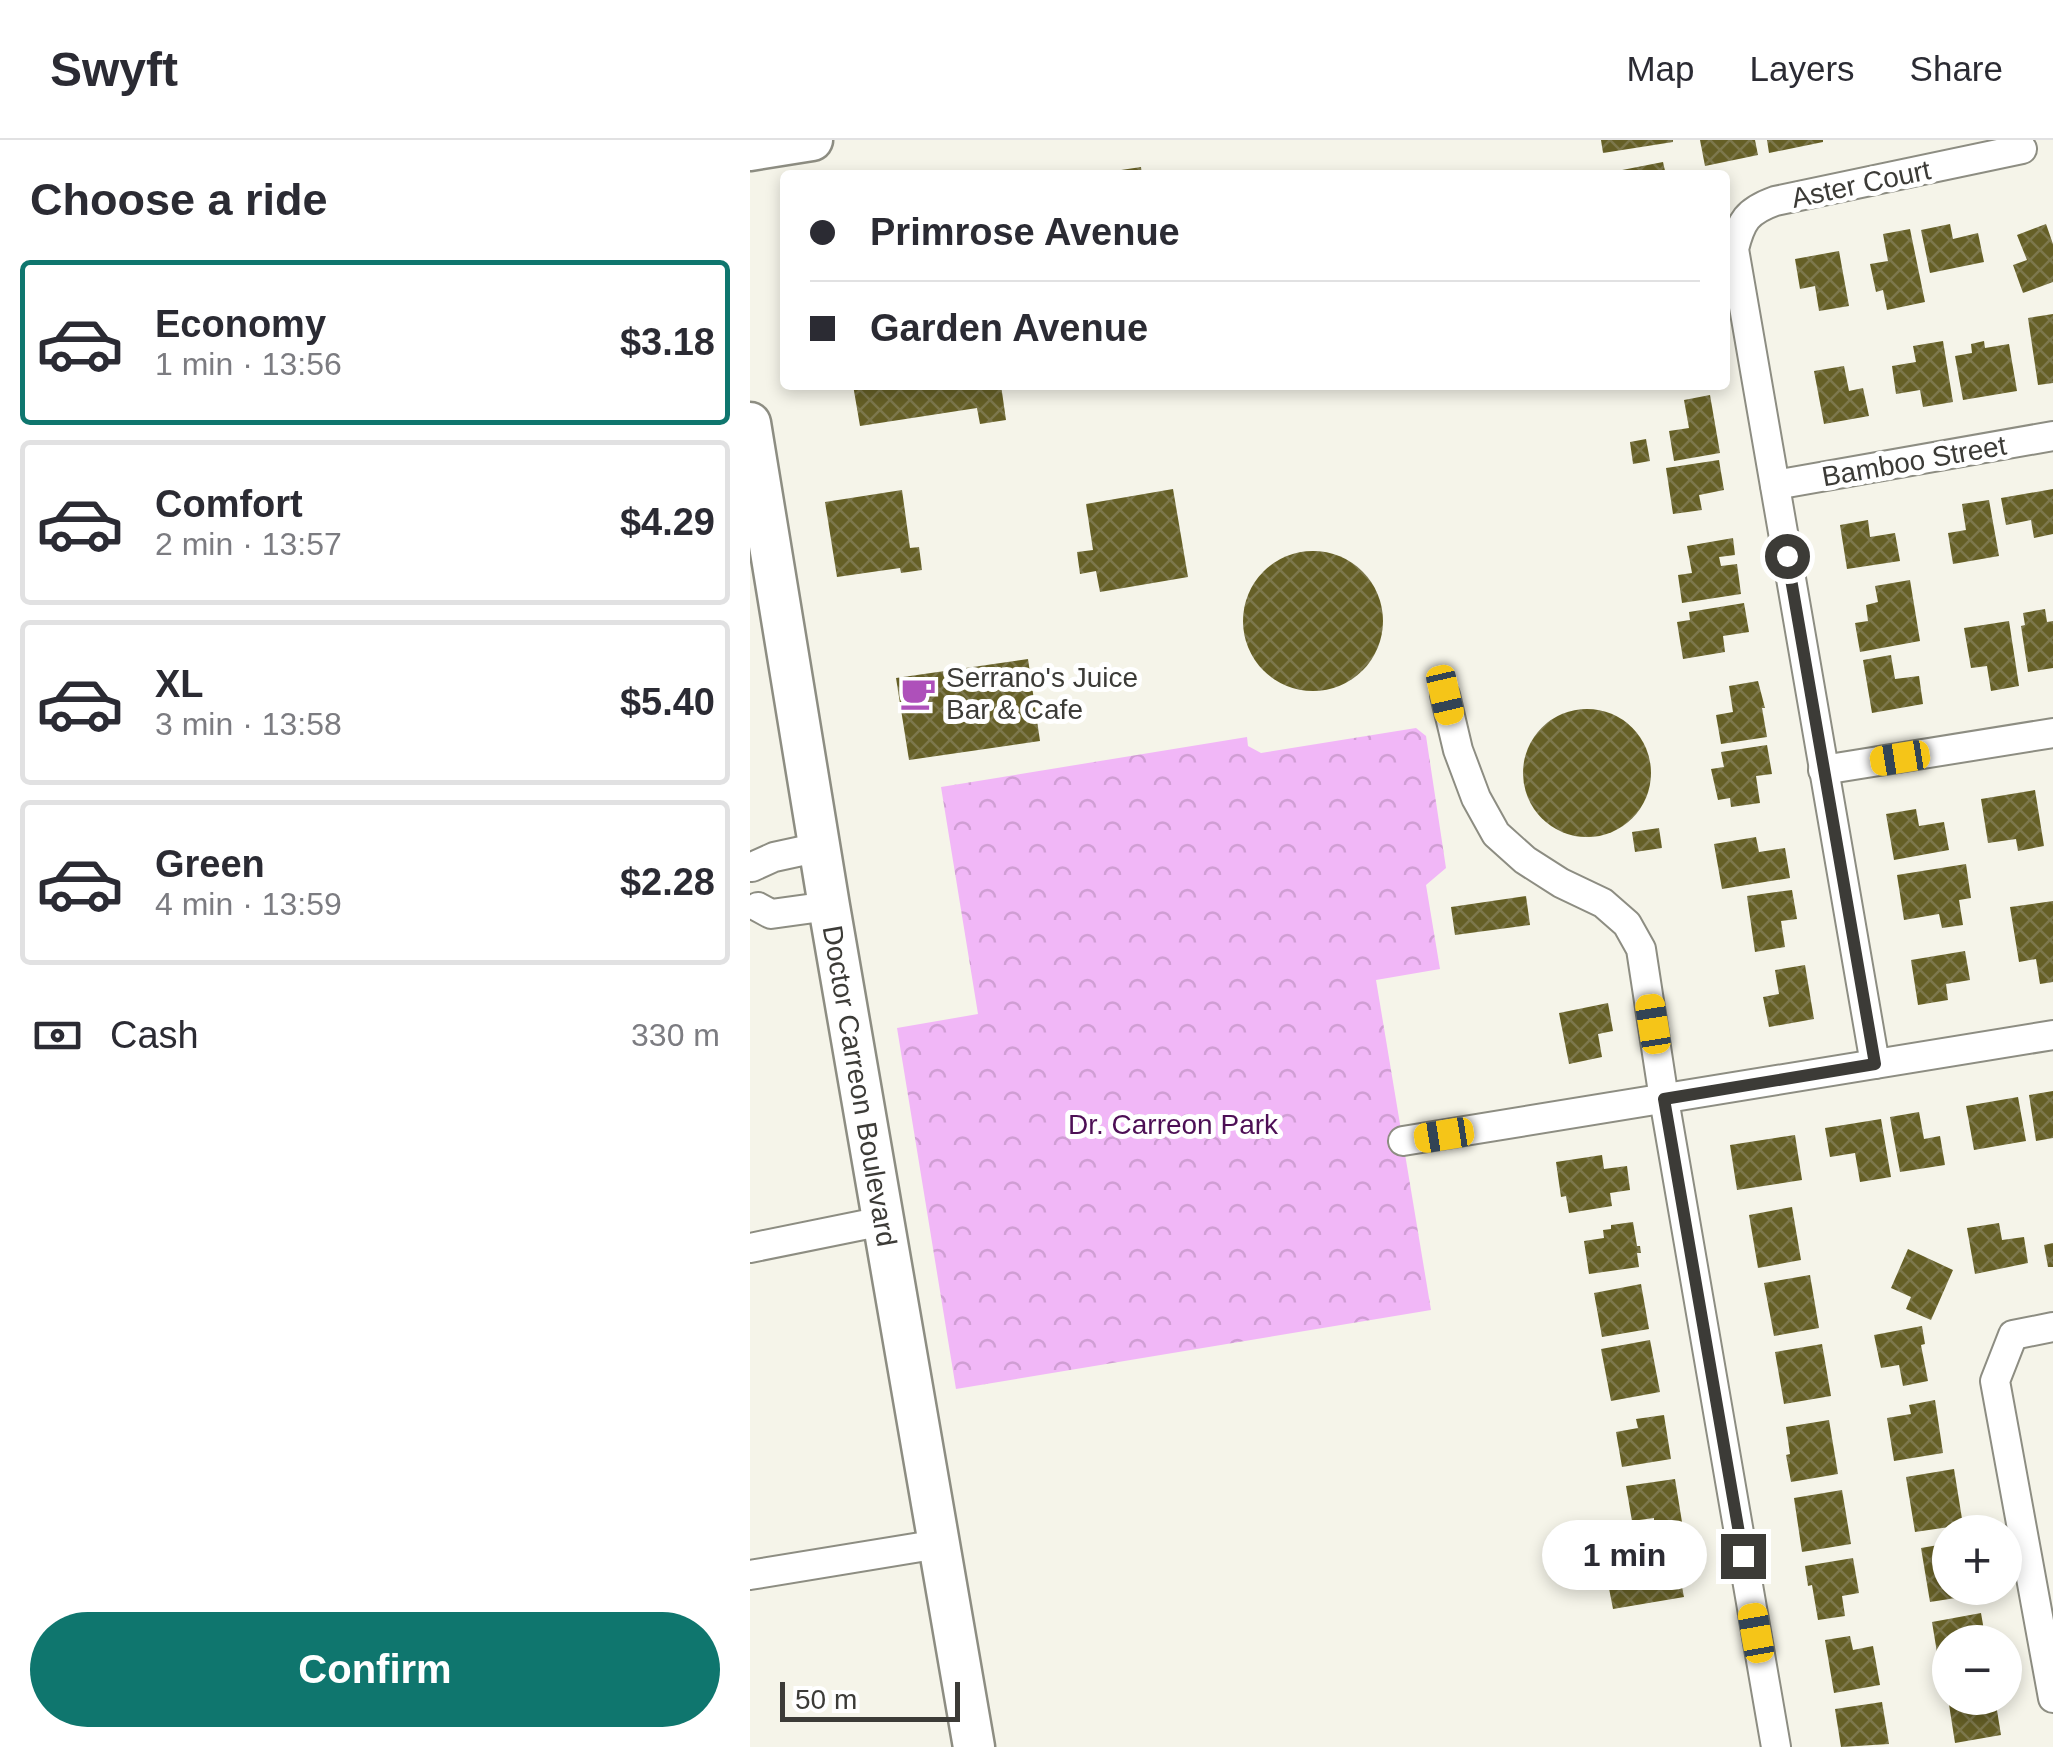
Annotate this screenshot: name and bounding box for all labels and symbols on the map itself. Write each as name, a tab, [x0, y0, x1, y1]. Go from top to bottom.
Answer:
street label: Aster Court	[1789, 154, 1934, 214]
street label: Bamboo Street	[1819, 429, 2009, 492]
route start	[1765, 534, 1810, 579]
place label: Serrano's Juice Bar & Cafe	[946, 662, 1138, 725]
car	[1424, 662, 1466, 728]
cafe icon: Serrano's Juice Bar & Cafe	[899, 674, 937, 712]
car	[1868, 738, 1932, 778]
street label: Doctor Carreon Boulevard	[817, 923, 903, 1249]
car	[1633, 992, 1673, 1056]
park label: Dr. Carreon Park	[1068, 1109, 1279, 1140]
car	[1412, 1115, 1476, 1155]
callout: 1 min	[1543, 1521, 1708, 1591]
route end	[1721, 1534, 1766, 1579]
car	[1736, 1601, 1776, 1665]
scale bar	[780, 1677, 960, 1722]

